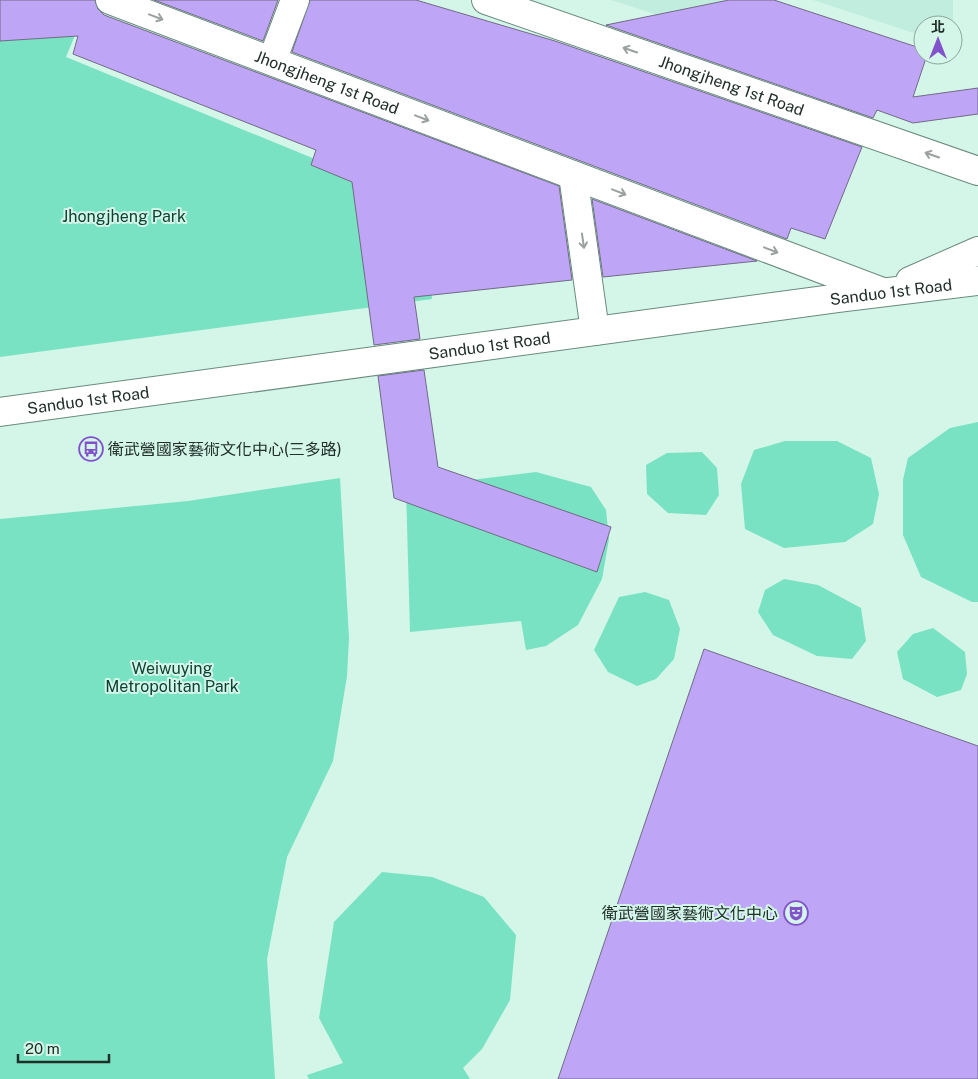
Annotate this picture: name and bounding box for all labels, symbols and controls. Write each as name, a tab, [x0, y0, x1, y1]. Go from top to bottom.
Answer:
one-way arrow	[148, 13, 163, 22]
north arrow	[913, 15, 963, 65]
text: 北	[931, 19, 945, 35]
one-way arrow	[623, 45, 638, 54]
street label: Jhongjheng 1st Road	[252, 47, 401, 118]
street label: Jhongjheng 1st Road	[656, 52, 807, 120]
one-way arrow	[414, 114, 430, 123]
one-way arrow	[925, 150, 940, 159]
one-way arrow	[611, 188, 626, 197]
park label: Jhongjheng Park	[62, 207, 186, 226]
one-way arrow	[578, 232, 588, 248]
one-way arrow	[763, 245, 778, 255]
street label: Sanduo 1st Road	[829, 275, 953, 309]
street label: Sanduo 1st Road	[427, 328, 552, 364]
street label: Sanduo 1st Road	[26, 383, 150, 418]
bus stop icon: 衛武營國家藝術文化中心(三多路)	[78, 436, 104, 462]
place label: 衛武營國家藝術文化中心(三多路)	[108, 440, 342, 459]
park label: Weiwuying Metropolitan Park	[105, 659, 239, 696]
theatre icon: 衛武營國家藝術文化中心	[783, 900, 809, 926]
place label: 衛武營國家藝術文化中心	[602, 904, 778, 923]
scale bar	[18, 1032, 109, 1064]
text: 20 m	[25, 1040, 60, 1057]

